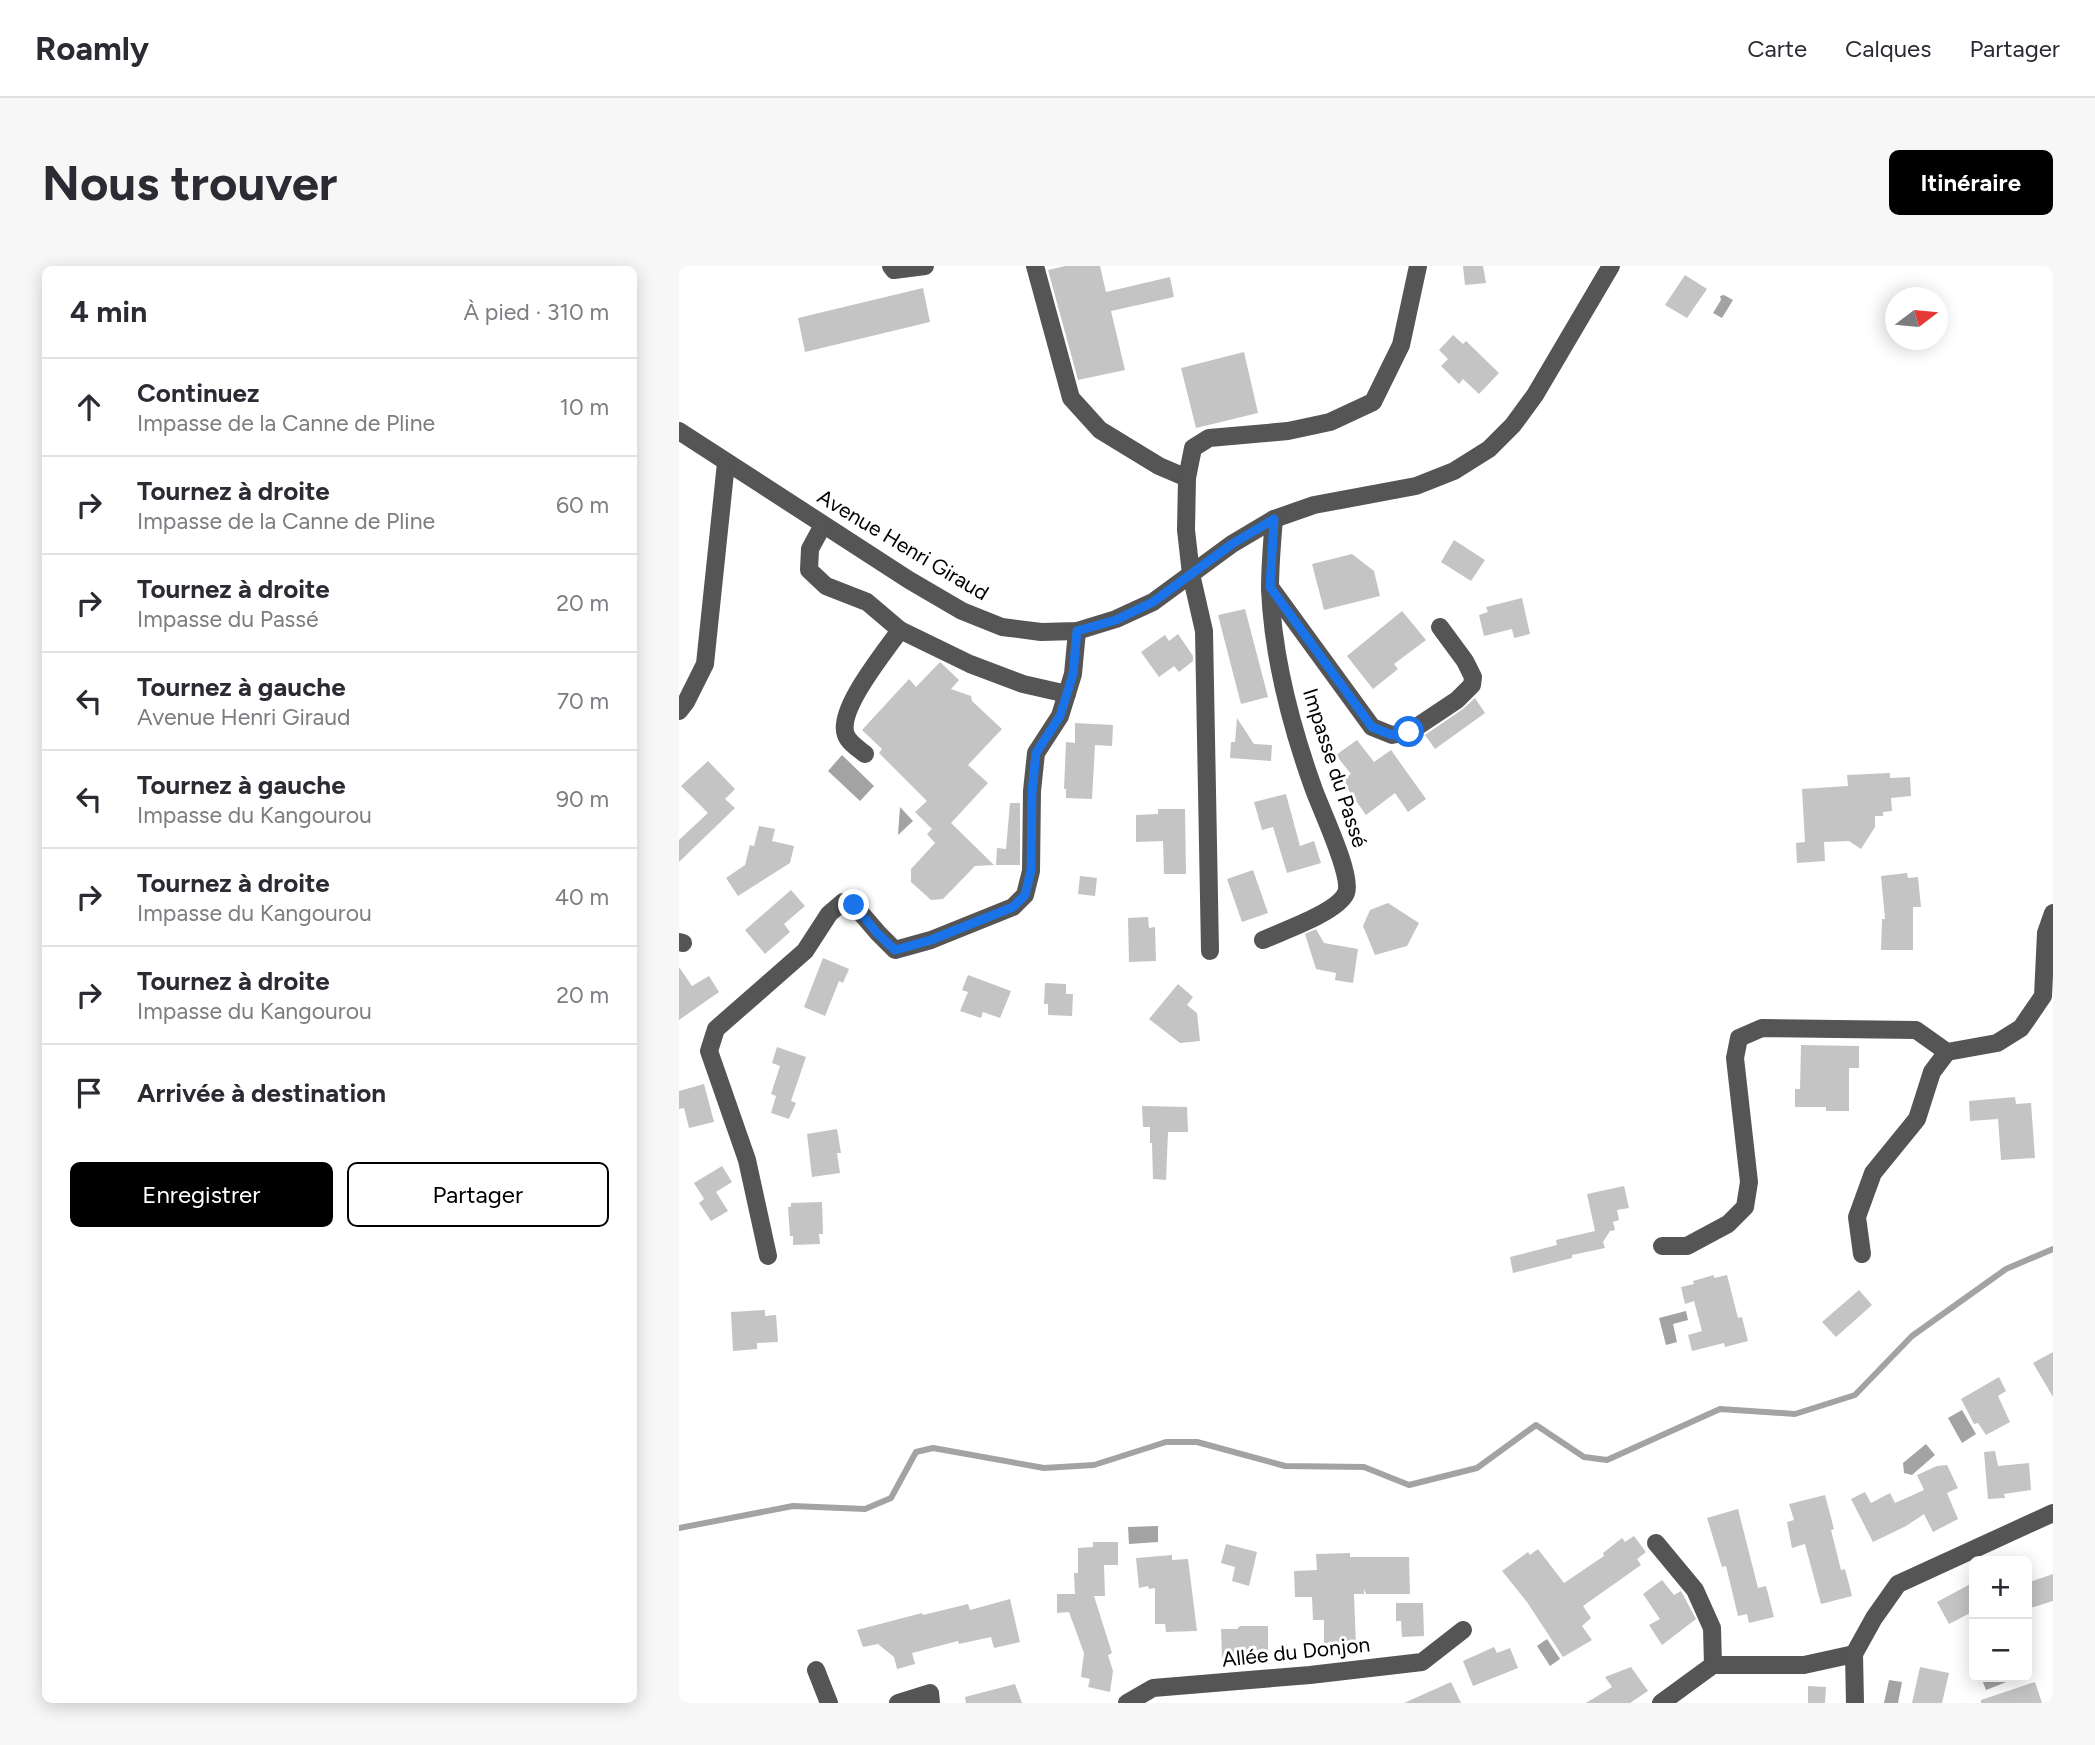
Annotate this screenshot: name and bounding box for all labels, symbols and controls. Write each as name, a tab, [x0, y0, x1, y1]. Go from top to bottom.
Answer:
text: Roamly	[35, 29, 149, 68]
text: Carte	[1747, 34, 1807, 63]
text: Calques	[1845, 34, 1931, 63]
text: Partager	[1969, 34, 2060, 63]
button: Itinéraire	[1889, 150, 2053, 215]
text: Nous trouver	[42, 153, 337, 212]
north arrow	[1885, 287, 1948, 350]
text: 4 min	[70, 293, 147, 330]
text: À pied · 310 m	[464, 298, 609, 326]
text: Continuez	[137, 377, 259, 409]
icon: ahead	[70, 388, 108, 426]
text: 10 m	[560, 393, 609, 421]
text: Impasse de la Canne de Pline	[137, 409, 435, 437]
text: Tournez à droite	[137, 475, 330, 507]
street label: Avenue Henri Giraud	[813, 484, 993, 605]
icon: right	[70, 486, 108, 524]
text: 60 m	[556, 491, 609, 519]
text: Impasse de la Canne de Pline	[137, 507, 435, 535]
text: Tournez à droite	[137, 573, 330, 605]
icon: right	[70, 584, 108, 622]
text: 20 m	[556, 589, 609, 617]
text: Impasse du Passé	[137, 605, 319, 633]
text: Tournez à gauche	[137, 671, 346, 703]
icon: left	[70, 682, 108, 720]
street label: Impasse du Passé	[1298, 685, 1373, 851]
text: 70 m	[557, 687, 609, 715]
text: Avenue Henri Giraud	[137, 703, 351, 731]
route start	[1393, 716, 1424, 747]
text: Tournez à gauche	[137, 769, 346, 801]
icon: left	[70, 780, 108, 818]
text: 90 m	[556, 785, 609, 813]
text: Impasse du Kangourou	[137, 801, 372, 829]
text: Tournez à droite	[137, 867, 330, 899]
icon: right	[70, 878, 108, 916]
text: 40 m	[555, 883, 609, 911]
route end	[838, 889, 869, 920]
text: Impasse du Kangourou	[137, 899, 372, 927]
text: Tournez à droite	[137, 965, 330, 997]
icon: right	[70, 976, 108, 1014]
text: 20 m	[556, 981, 609, 1009]
text: Impasse du Kangourou	[137, 997, 372, 1025]
icon: arrive	[70, 1074, 108, 1112]
text: Arrivée à destination	[137, 1077, 386, 1109]
button: Enregistrer	[70, 1162, 333, 1227]
button: Partager	[347, 1162, 609, 1227]
map controls	[1969, 1556, 2032, 1682]
button: +	[1969, 1556, 2032, 1619]
button: −	[1969, 1619, 2032, 1682]
street label: Allée du Donjon	[1221, 1631, 1371, 1672]

